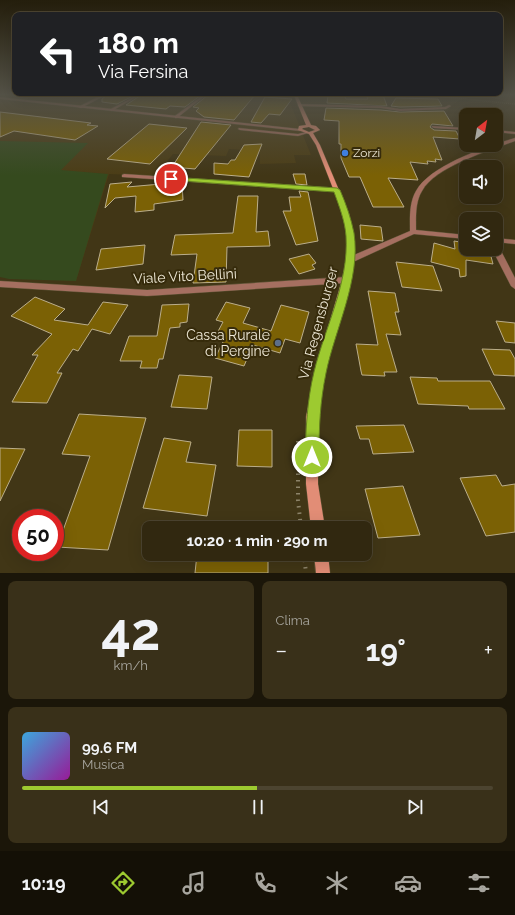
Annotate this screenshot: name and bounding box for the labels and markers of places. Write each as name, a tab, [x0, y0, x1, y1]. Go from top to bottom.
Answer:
place label: Zorzi	[353, 146, 380, 160]
marker: Zorzi	[340, 148, 350, 158]
pin	[154, 162, 188, 196]
place label: Cassa Rurale di Pergine	[186, 327, 270, 359]
marker: Cassa Rurale di Pergine	[273, 338, 283, 348]

